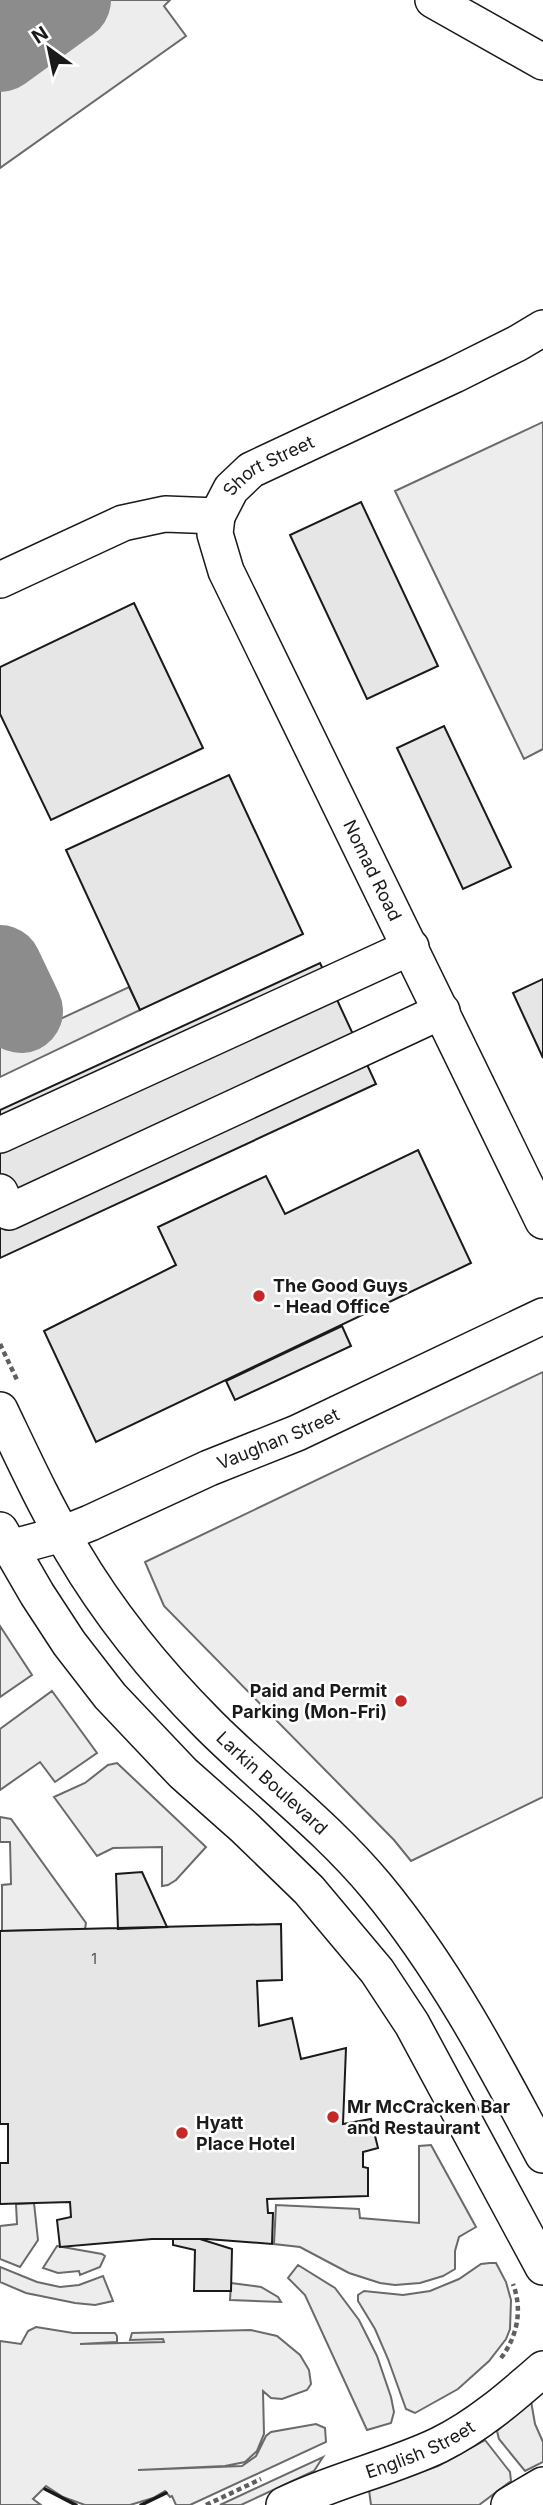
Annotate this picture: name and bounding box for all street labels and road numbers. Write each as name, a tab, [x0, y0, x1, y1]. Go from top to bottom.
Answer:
street label: Short Street	[219, 431, 317, 499]
street label: Nomad Road	[339, 816, 406, 924]
street label: Vaughan Street	[214, 1403, 343, 1474]
street label: Larkin Boulevard	[212, 1727, 332, 1839]
street label: English Street	[363, 2416, 479, 2482]

